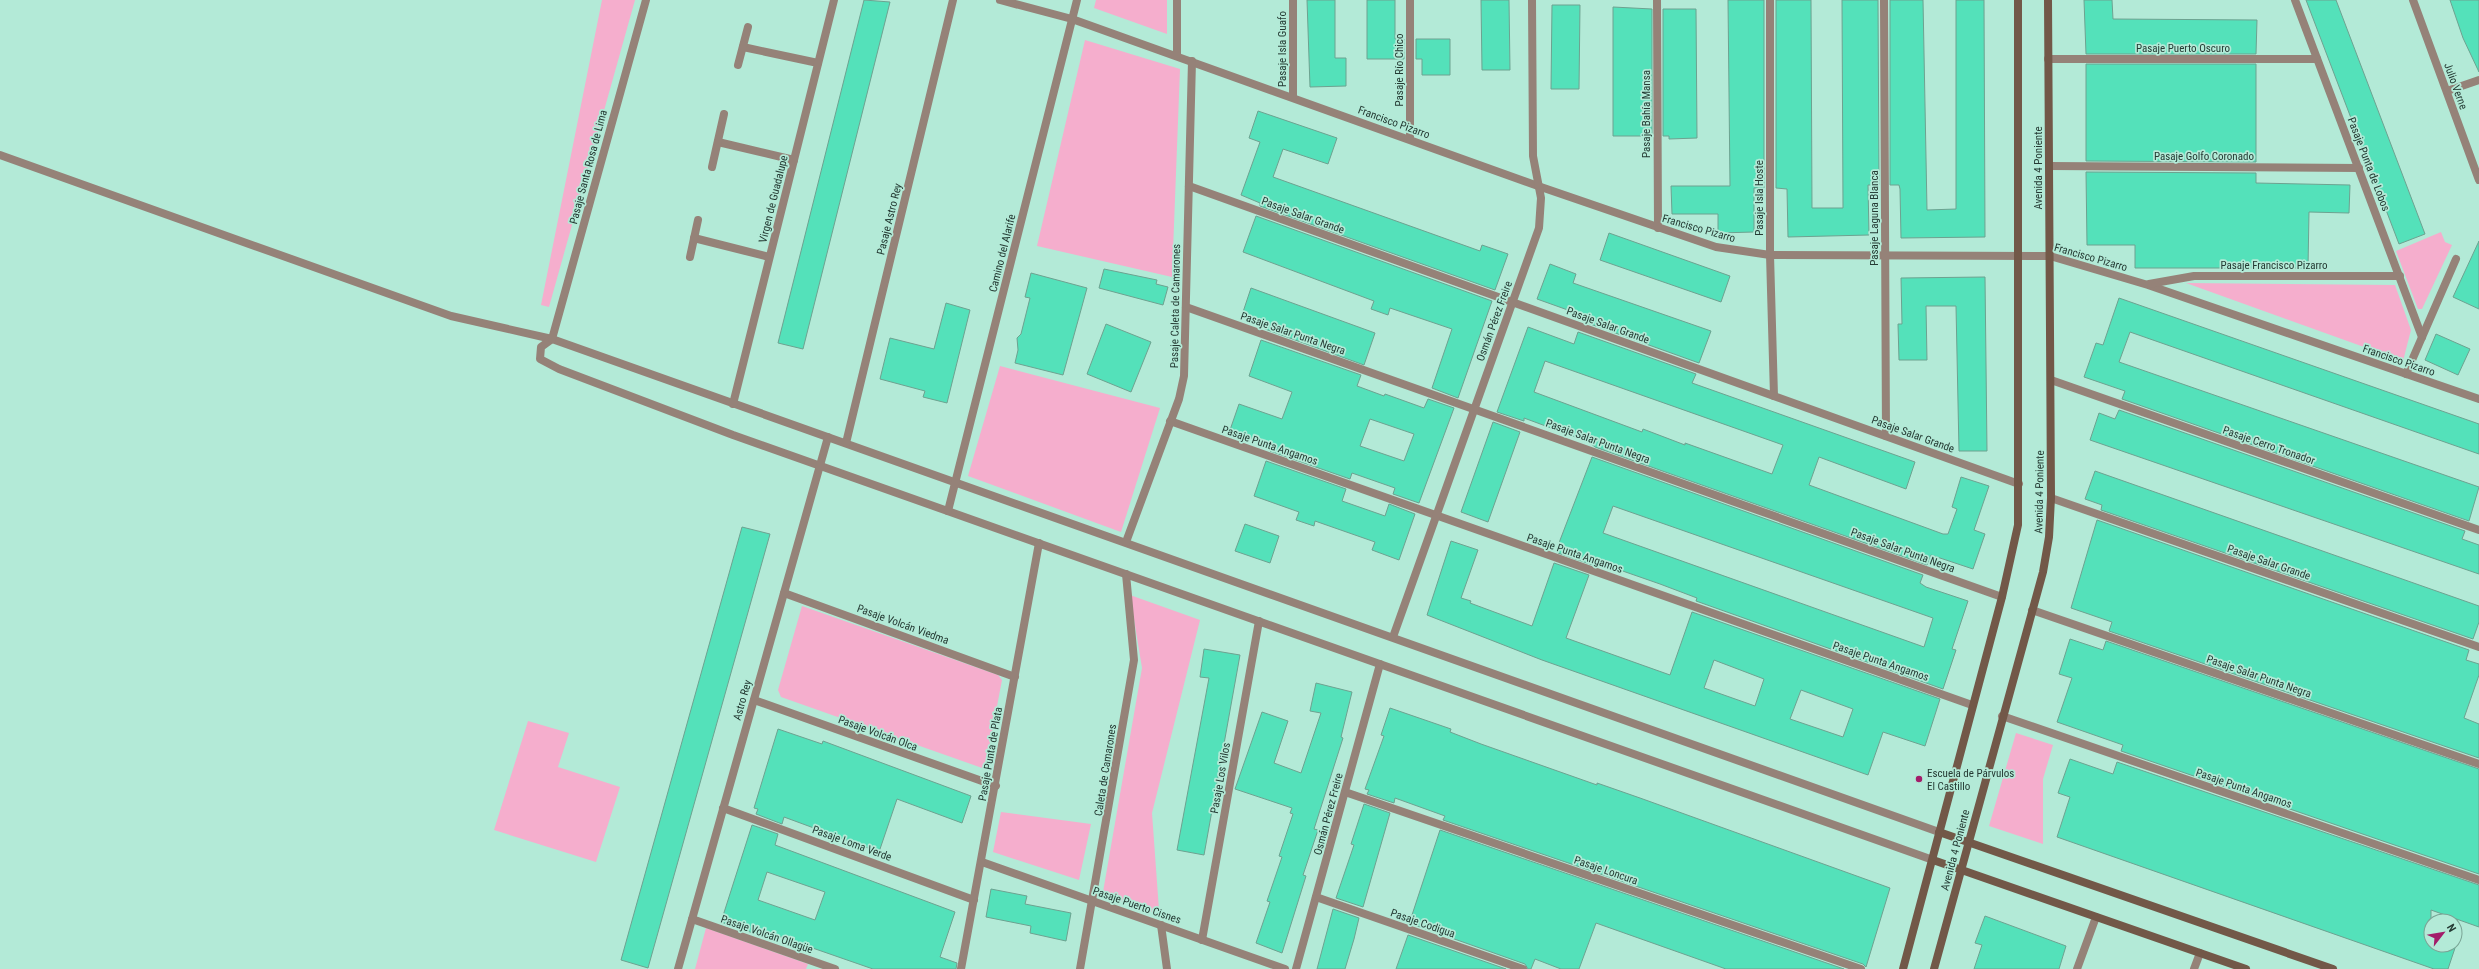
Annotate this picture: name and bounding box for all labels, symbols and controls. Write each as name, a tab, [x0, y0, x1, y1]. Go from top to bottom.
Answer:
street label: Pasaje Isla Guafo	[1276, 11, 1289, 87]
street label: Pasaje Río Chico	[1393, 33, 1406, 106]
street label: Pasaje Puerto Oscuro	[2136, 42, 2230, 55]
street label: Julio Verne	[2441, 61, 2470, 111]
street label: Pasaje Bahía Mansa	[1640, 70, 1653, 158]
street label: Francisco Pizarro	[1356, 103, 1432, 142]
street label: Pasaje Santa Rosa de Lima	[567, 109, 610, 226]
street label: Pasaje Punta de Lobos	[2345, 115, 2392, 213]
street label: Avenida 4 Poniente	[2032, 126, 2045, 210]
street label: Pasaje Golfo Coronado	[2154, 150, 2254, 163]
street label: Virgen de Guadalupe	[756, 154, 791, 244]
street label: Pasaje Isla Hoste	[1753, 160, 1766, 236]
street label: Pasaje Laguna Blanca	[1868, 170, 1881, 266]
street label: Pasaje Astro Rey	[874, 182, 905, 256]
street label: Pasaje Salar Grande	[1260, 194, 1346, 236]
street label: Francisco Pizarro	[1661, 212, 1737, 245]
street label: Camino del Alarife	[987, 213, 1018, 293]
street label: Francisco Pizarro	[2053, 241, 2129, 274]
street label: Pasaje Caleta de Camarones	[1168, 244, 1183, 368]
street label: Pasaje Francisco Pizarro	[2220, 259, 2328, 272]
street label: Osmán Pérez Freire	[1474, 279, 1515, 363]
street label: Pasaje Salar Grande	[1565, 304, 1651, 346]
street label: Pasaje Salar Punta Negra	[1239, 309, 1347, 358]
street label: Francisco Pizarro	[2361, 342, 2437, 379]
street label: Pasaje Salar Grande	[1870, 413, 1956, 455]
street label: Pasaje Salar Punta Negra	[1544, 417, 1652, 466]
street label: Pasaje Punta Angamos	[1220, 423, 1320, 468]
street label: Pasaje Cerro Tronador	[2221, 424, 2317, 468]
street label: Avenida 4 Poniente	[2032, 450, 2047, 534]
street label: Pasaje Salar Punta Negra	[1849, 526, 1957, 575]
street label: Pasaje Punta Angamos	[1525, 531, 1625, 576]
street label: Pasaje Salar Grande	[2225, 542, 2312, 583]
street label: Pasaje Volcán Viedma	[855, 602, 951, 647]
street label: Pasaje Punta Angamos	[1831, 639, 1931, 684]
street label: Pasaje Salar Punta Negra	[2205, 652, 2313, 701]
street label: Astro Rey	[731, 678, 755, 722]
street label: Pasaje Punta de Plata	[976, 706, 1005, 802]
street label: Pasaje Volcán Olca	[836, 713, 919, 754]
street label: Caleta de Camarones	[1092, 723, 1119, 817]
street label: Pasaje Los Vilos	[1208, 742, 1233, 815]
street label: Pasaje Punta Angamos	[2194, 766, 2294, 811]
place label: Escuela de Párvulos El Castillo	[1927, 767, 2014, 793]
street label: Osmán Pérez Freire	[1311, 772, 1346, 857]
marker: Escuela de Párvulos El Castillo	[1914, 774, 1924, 784]
street label: Avenida 4 Poniente	[1938, 808, 1973, 892]
street label: Pasaje Loma Verde	[810, 823, 893, 864]
street label: Pasaje Loncura	[1572, 853, 1639, 887]
street label: Pasaje Puerto Cisnes	[1091, 884, 1183, 927]
street label: Pasaje Codigua	[1389, 906, 1457, 941]
street label: Pasaje Volcán Ollagüe	[719, 913, 815, 956]
north arrow	[2423, 913, 2463, 953]
text: N	[2444, 922, 2459, 935]

